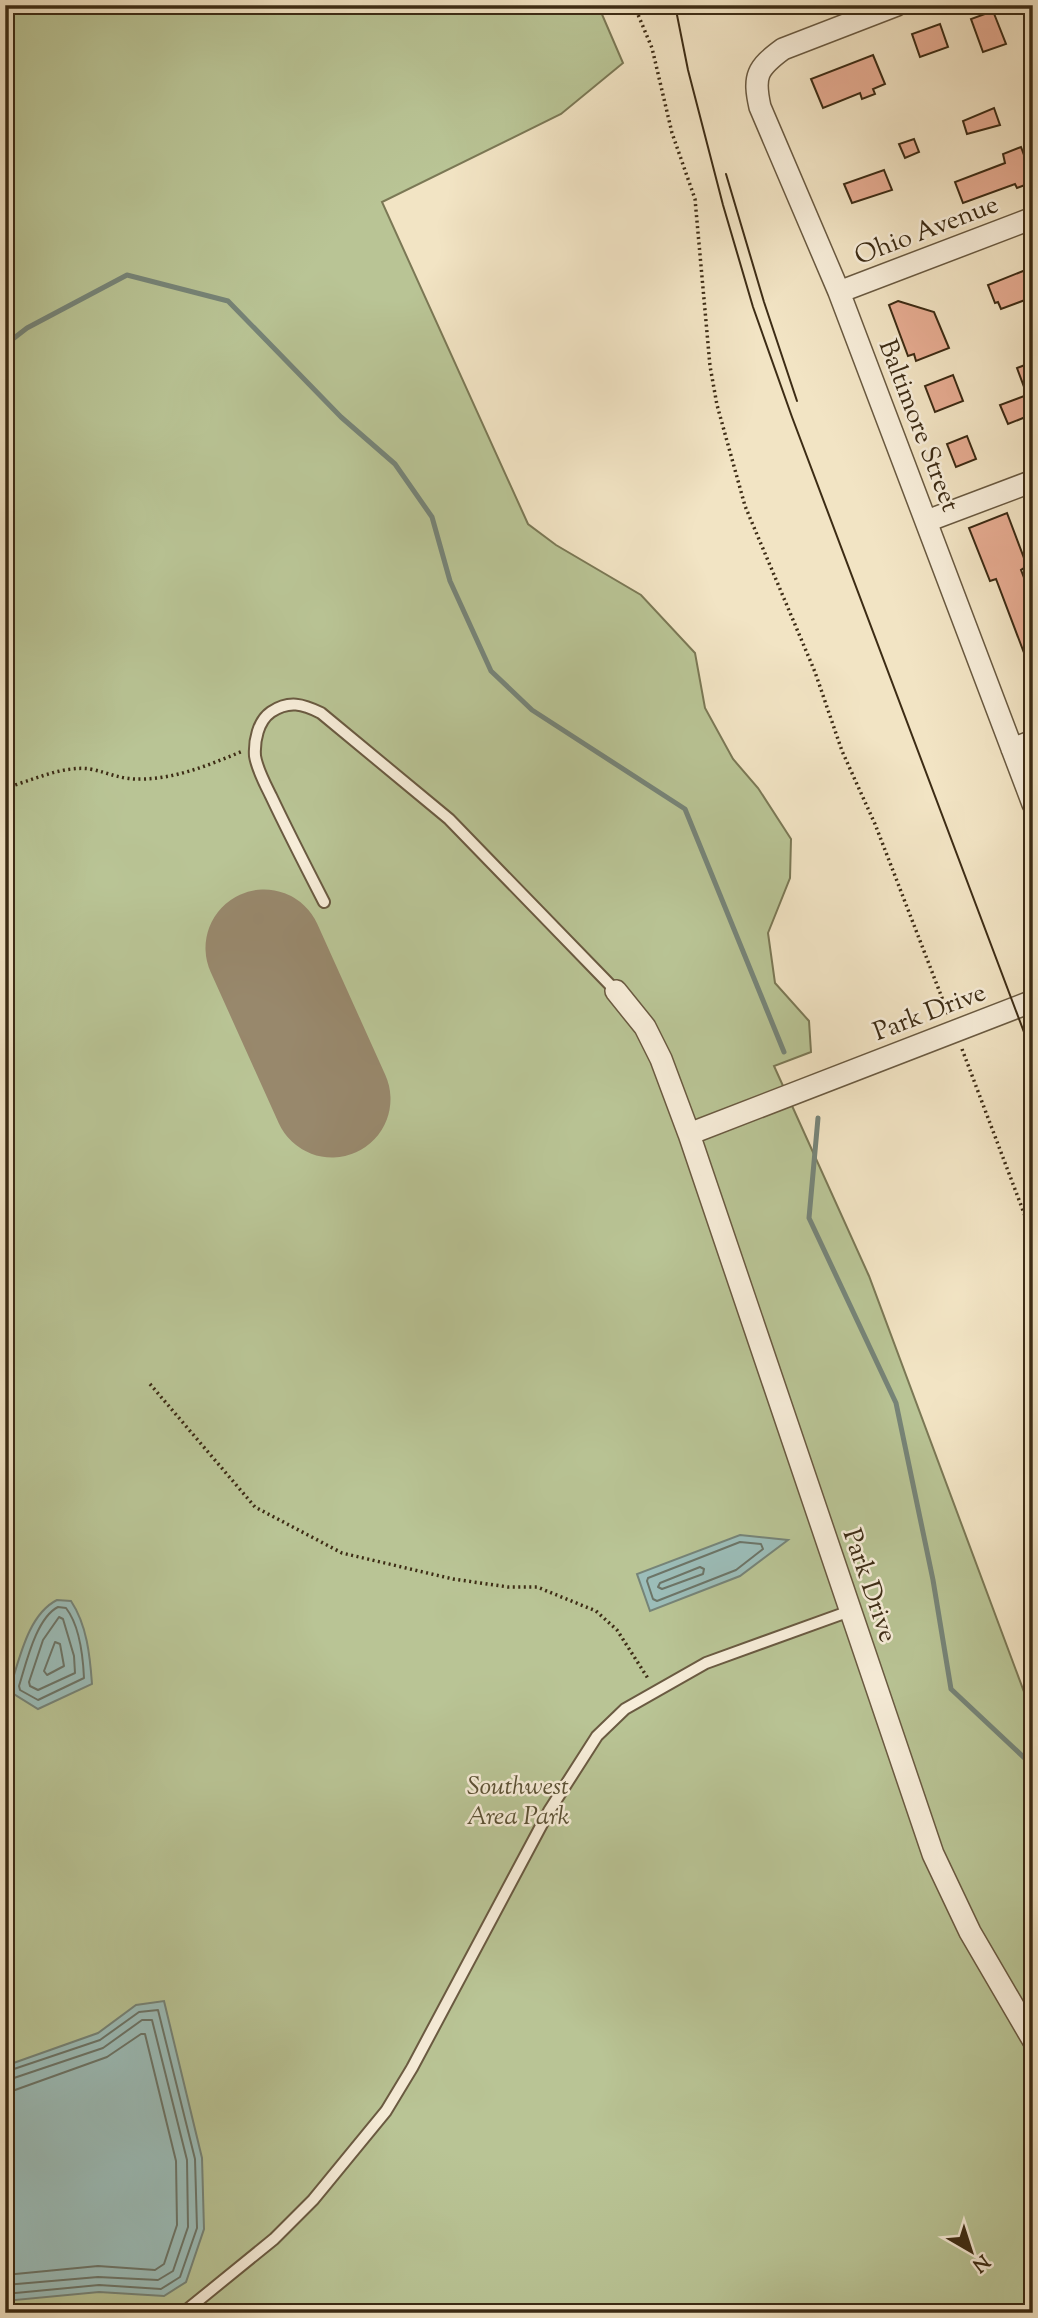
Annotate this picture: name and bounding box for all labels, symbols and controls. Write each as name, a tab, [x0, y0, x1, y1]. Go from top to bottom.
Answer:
street label: Ohio Avenue	[850, 187, 1004, 276]
street label: Baltimore Street	[868, 334, 968, 517]
street label: Park Drive	[868, 975, 992, 1052]
street label: Park Drive	[832, 1524, 905, 1648]
park label: Southwest Area Park	[467, 1769, 570, 1836]
north arrow	[936, 2216, 1006, 2286]
text: N	[966, 2247, 995, 2278]

